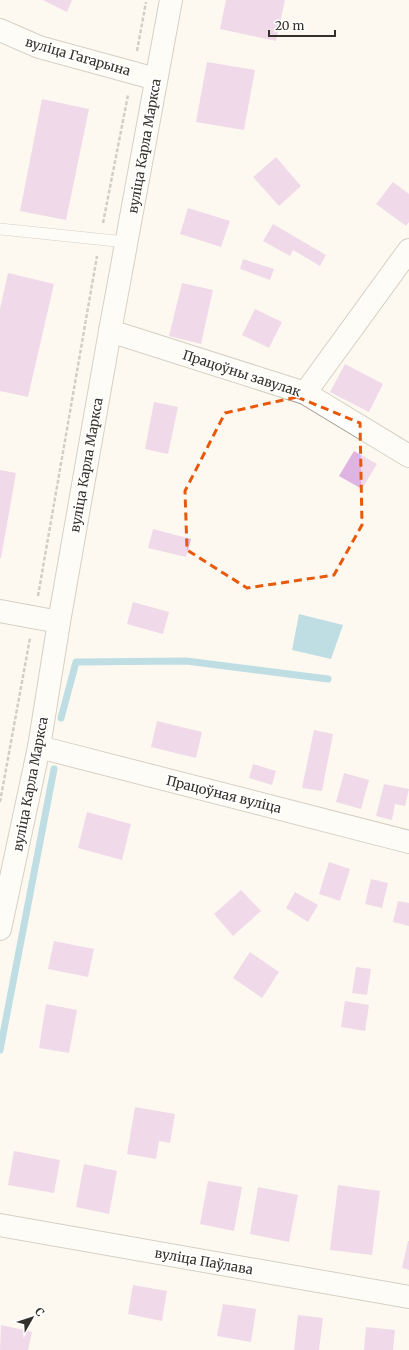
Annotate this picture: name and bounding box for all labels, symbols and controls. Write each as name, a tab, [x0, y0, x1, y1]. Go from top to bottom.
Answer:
scale bar	[269, 12, 335, 38]
text: 20 m	[275, 18, 304, 33]
street label: вуліца Гагарына	[23, 33, 132, 80]
street label: вуліца Карла Маркса	[124, 77, 165, 215]
street label: Працоўны завулак	[181, 346, 304, 401]
street label: вуліца Карла Маркса	[66, 396, 107, 534]
street label: вуліца Карла Маркса	[9, 716, 52, 853]
street label: Працоўная вуліца	[165, 772, 283, 817]
street label: вуліца Паўлава	[153, 1244, 254, 1279]
north arrow	[12, 1298, 52, 1338]
text: С	[32, 1304, 48, 1319]

